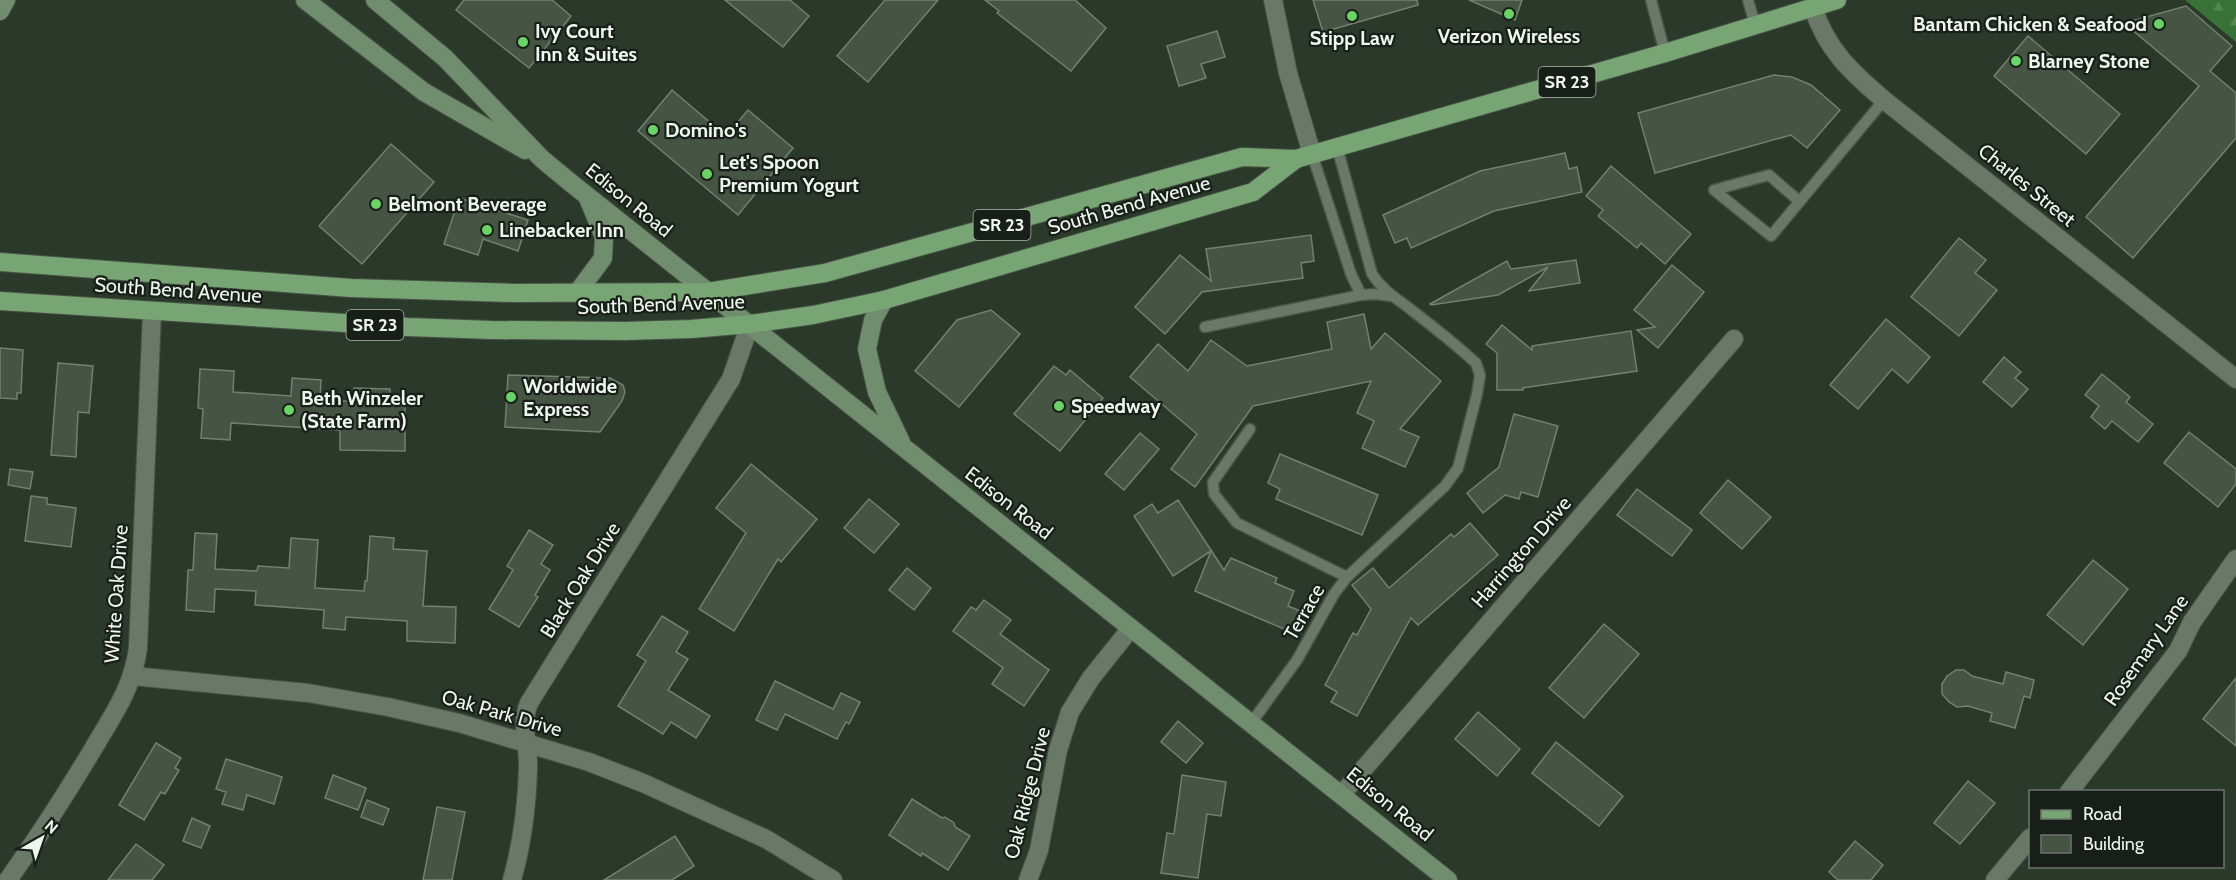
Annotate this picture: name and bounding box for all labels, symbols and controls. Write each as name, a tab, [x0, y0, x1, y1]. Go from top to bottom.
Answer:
marker: Verizon Wireless	[1502, 7, 1516, 21]
marker: Stipp Law	[1345, 9, 1359, 23]
place label: Bantam Chicken & Seafood	[1913, 12, 2147, 36]
marker: Bantam Chicken & Seafood	[2152, 17, 2166, 31]
place label: Ivy Court Inn & Suites	[535, 19, 637, 66]
place label: Verizon Wireless	[1438, 24, 1580, 48]
place label: Stipp Law	[1310, 26, 1395, 50]
marker: Ivy Court Inn & Suites	[516, 35, 530, 49]
place label: Blarney Stone	[2028, 49, 2150, 73]
marker: Blarney Stone	[2009, 54, 2023, 68]
road number: SR 23	[1538, 67, 1596, 97]
place label: Domino's	[665, 118, 747, 142]
marker: Domino's	[646, 123, 660, 137]
street label: Charles Street	[1974, 139, 2081, 232]
place label: Let's Spoon Premium Yogurt	[719, 150, 859, 197]
street label: Edison Road	[581, 158, 677, 242]
marker: Let's Spoon Premium Yogurt	[700, 167, 714, 181]
street label: South Bend Avenue	[1045, 170, 1213, 240]
place label: Belmont Beverage	[388, 192, 547, 216]
marker: Belmont Beverage	[369, 197, 383, 211]
road number: SR 23	[974, 210, 1030, 240]
place label: Linebacker Inn	[499, 218, 624, 242]
marker: Linebacker Inn	[480, 223, 494, 237]
street label: South Bend Avenue	[94, 272, 262, 308]
street label: South Bend Avenue	[577, 289, 745, 319]
road number: SR 23	[346, 310, 404, 340]
place label: Worldwide Express	[523, 374, 617, 421]
place label: Beth Winzeler (State Farm)	[301, 386, 423, 433]
marker: Worldwide Express	[504, 390, 518, 404]
place label: Speedway	[1071, 394, 1161, 418]
marker: Speedway	[1052, 399, 1066, 413]
marker: Beth Winzeler (State Farm)	[282, 403, 296, 417]
street label: Edison Road	[960, 461, 1058, 545]
street label: Harrington Drive	[1466, 491, 1576, 613]
street label: Black Oak Drive	[535, 518, 625, 642]
street label: White Oak Drive	[99, 524, 133, 664]
street label: Terrace	[1278, 580, 1330, 644]
street label: Rosemary Lane	[2099, 590, 2193, 710]
street label: Oak Park Drive	[439, 684, 565, 742]
street label: Oak Ridge Drive	[999, 725, 1055, 861]
street label: Edison Road	[1342, 762, 1438, 846]
legend	[2029, 790, 2224, 868]
text: Road	[2083, 803, 2122, 825]
north arrow	[12, 808, 72, 868]
text: N	[41, 816, 62, 838]
text: Building	[2083, 833, 2145, 855]

